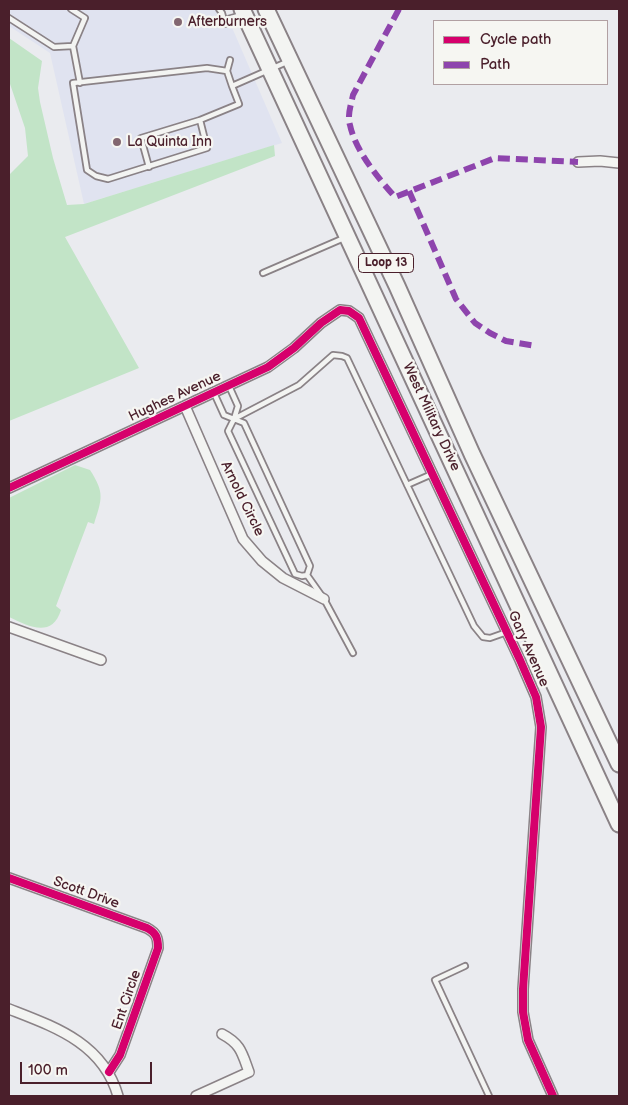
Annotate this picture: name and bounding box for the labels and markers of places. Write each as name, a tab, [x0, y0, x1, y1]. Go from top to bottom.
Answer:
place label: Afterburners	[188, 14, 267, 30]
marker: Afterburners	[172, 16, 184, 28]
place label: La Quinta Inn	[127, 134, 212, 150]
marker: La Quinta Inn	[111, 136, 123, 148]

